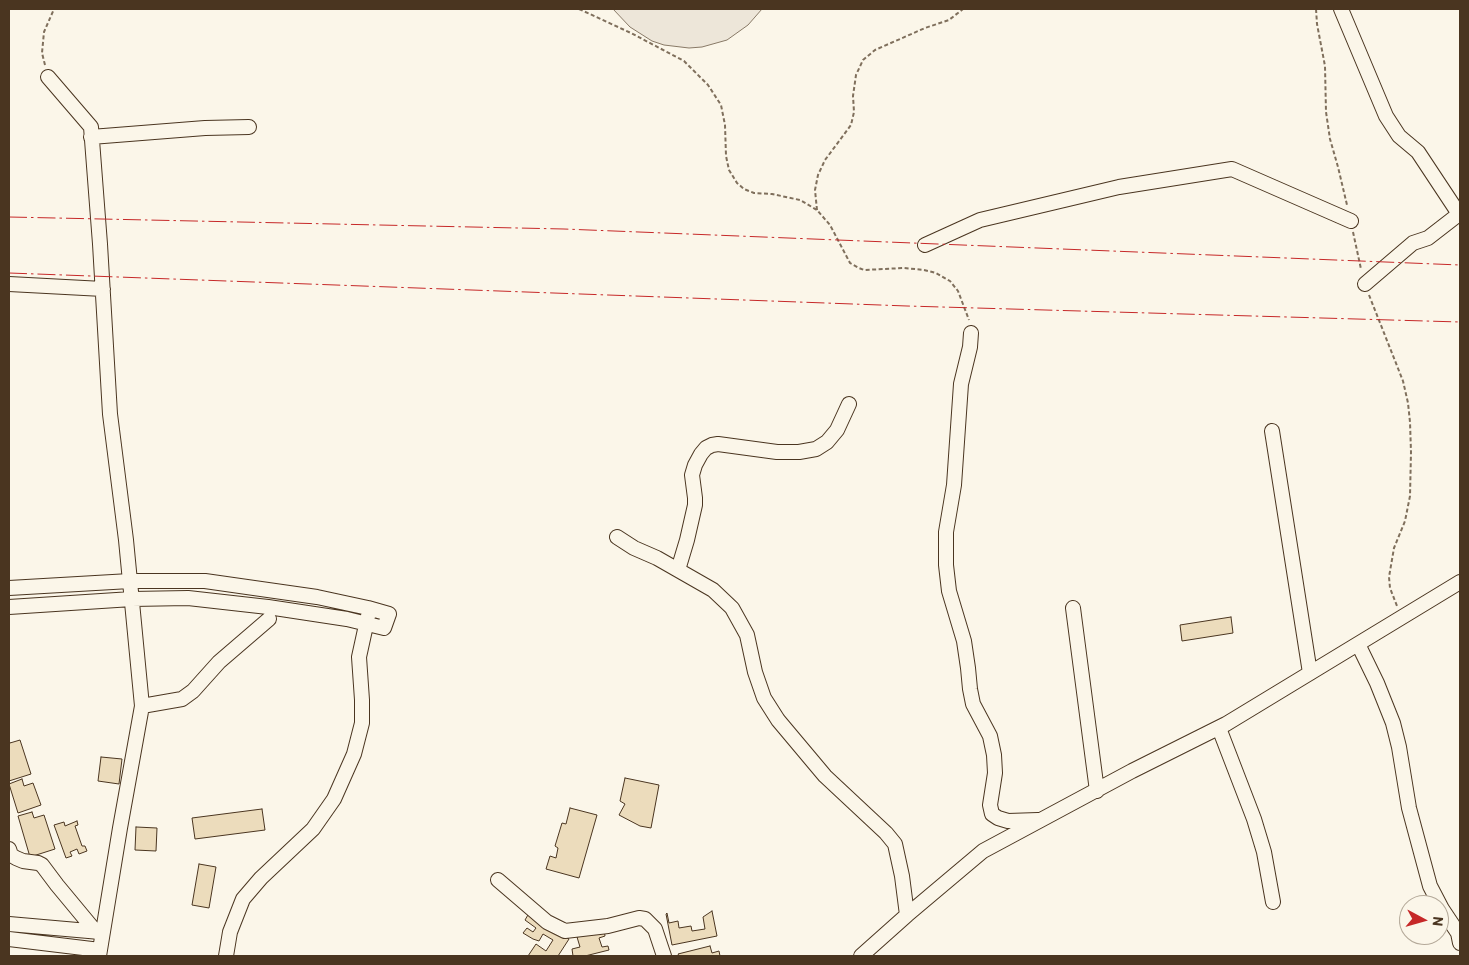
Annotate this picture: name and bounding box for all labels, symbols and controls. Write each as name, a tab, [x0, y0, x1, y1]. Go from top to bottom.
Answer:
north arrow	[1399, 895, 1449, 945]
text: N	[1429, 916, 1447, 927]

